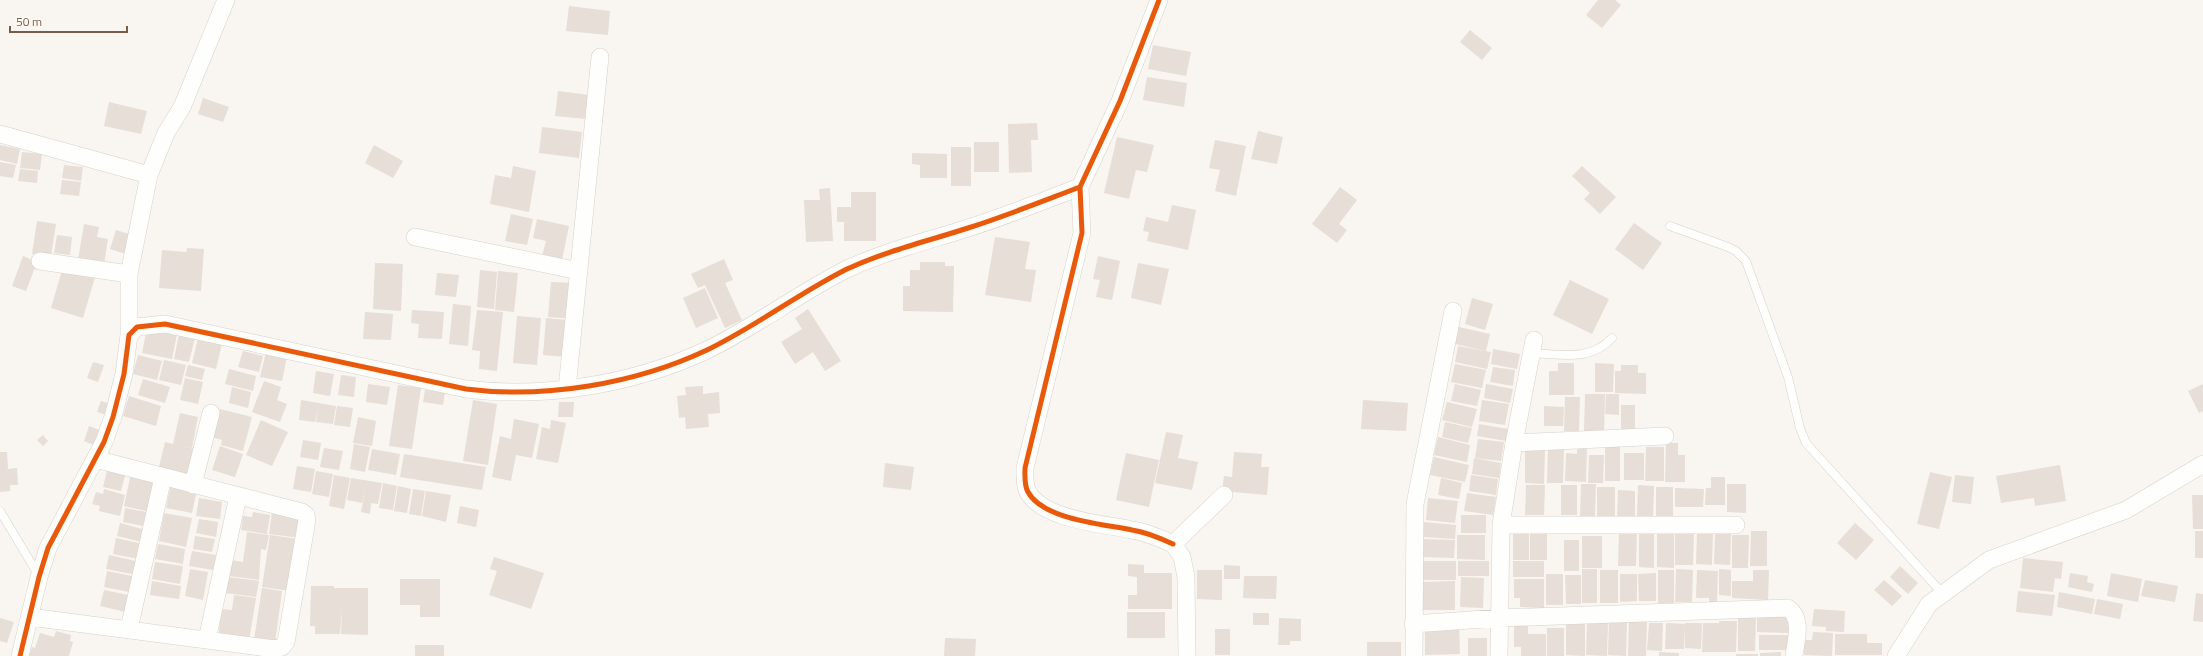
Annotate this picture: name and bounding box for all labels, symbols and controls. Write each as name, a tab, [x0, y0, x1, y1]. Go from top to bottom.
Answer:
scale bar	[10, 8, 127, 34]
text: 50 m	[16, 12, 42, 31]

